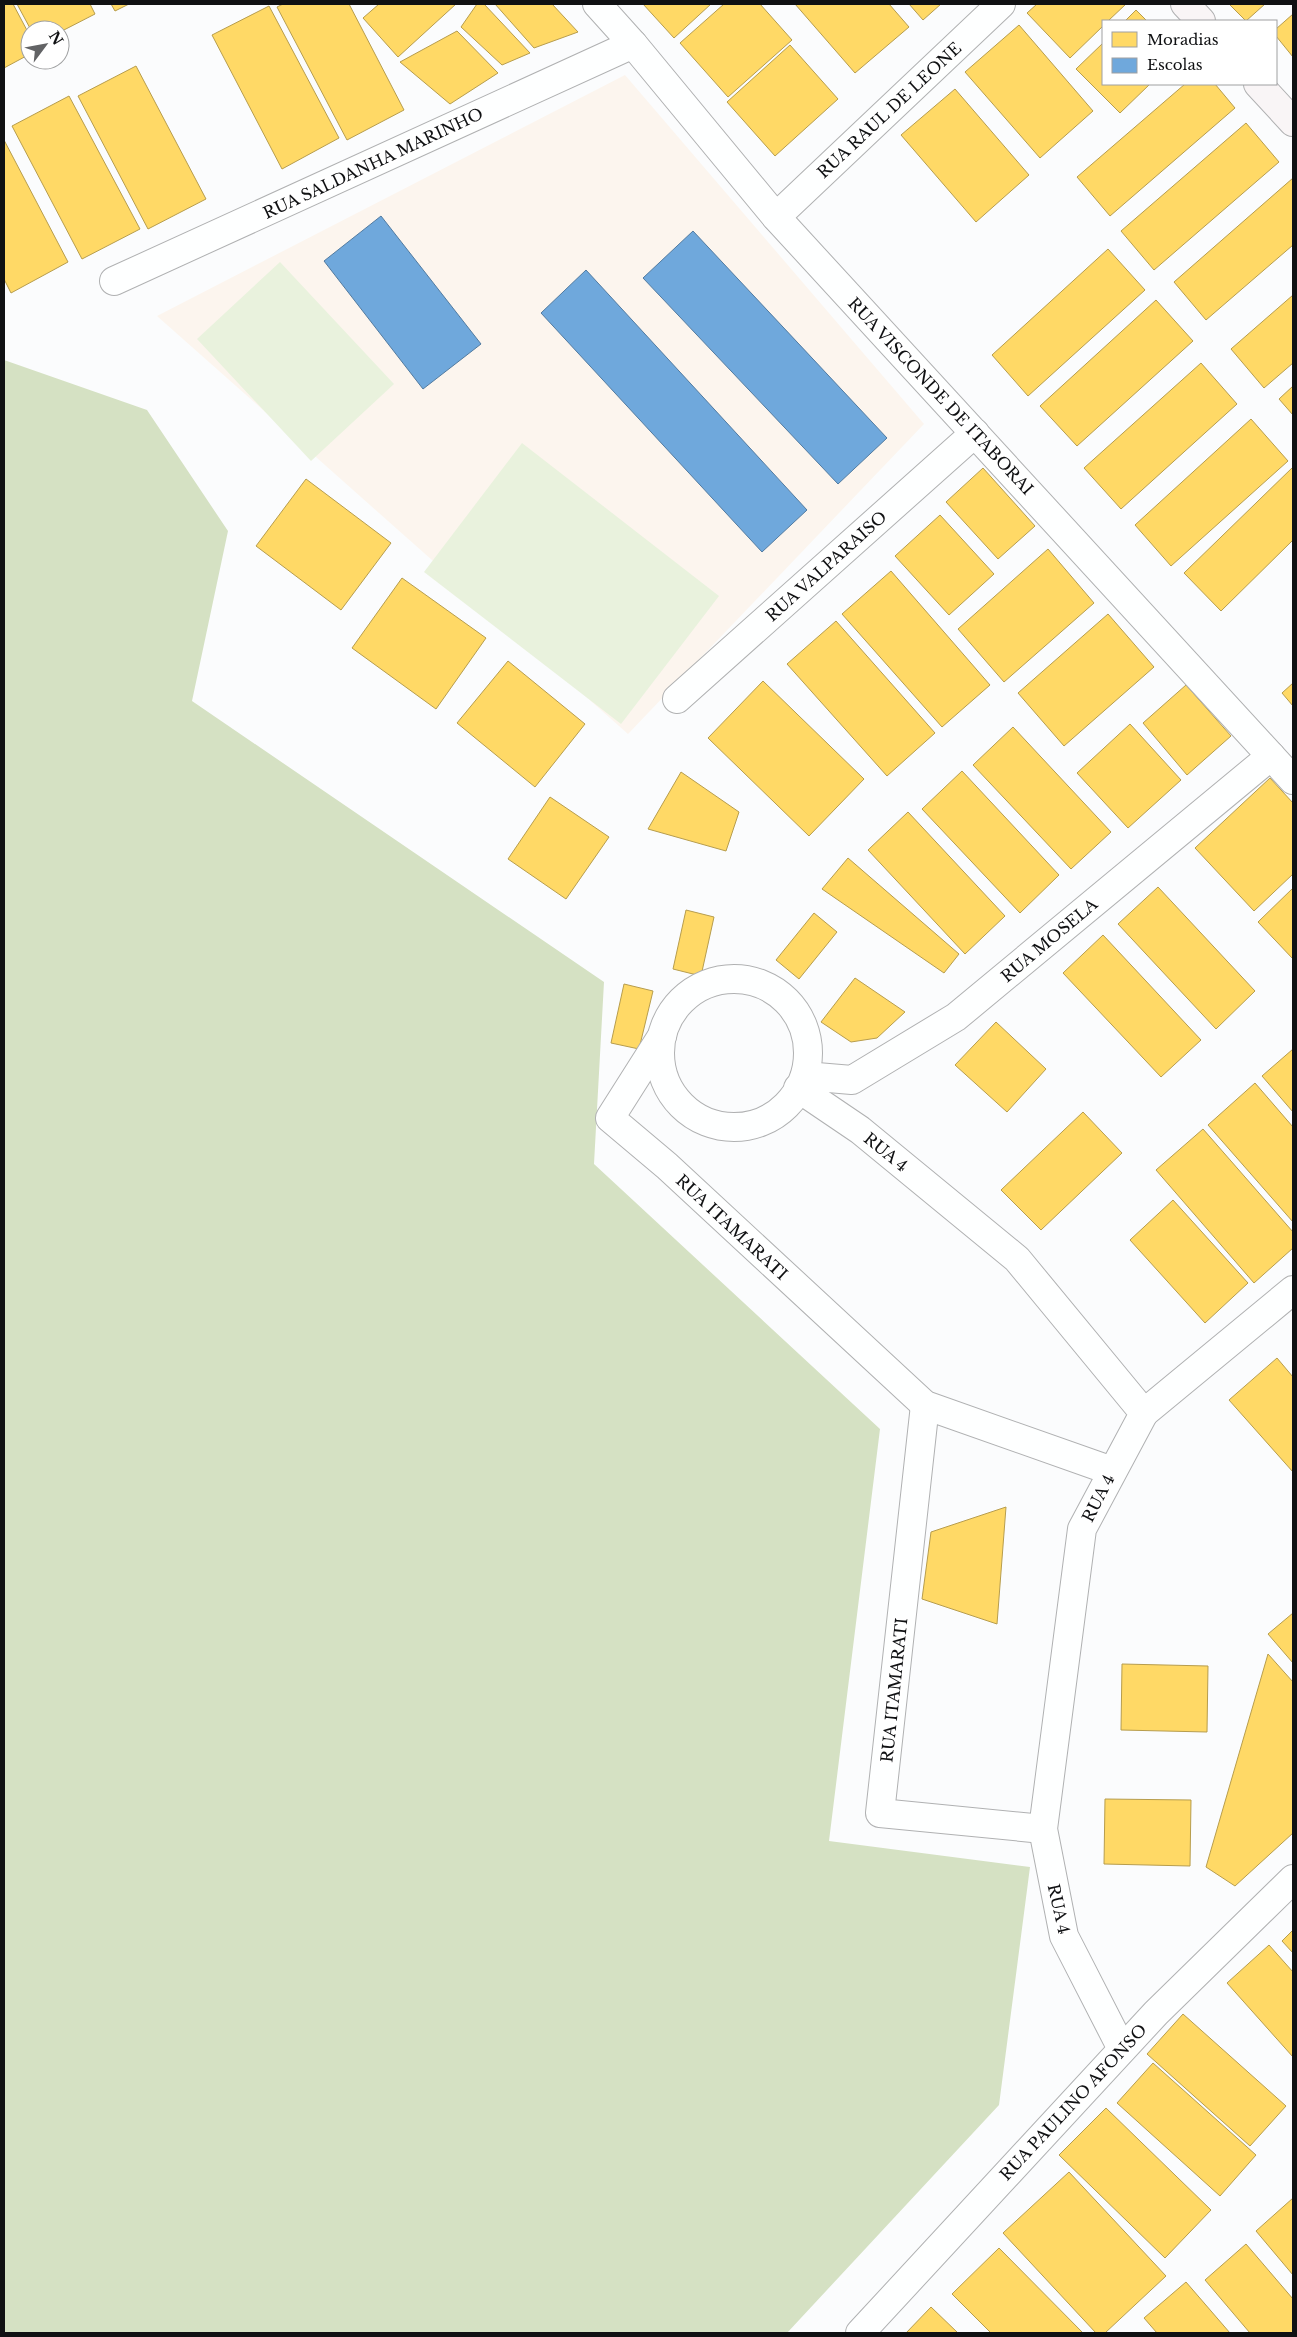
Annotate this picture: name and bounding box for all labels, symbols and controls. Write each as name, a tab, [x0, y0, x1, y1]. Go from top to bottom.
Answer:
north arrow	[20, 20, 70, 70]
legend	[1102, 20, 1277, 85]
text: N	[45, 28, 67, 48]
text: Moradias	[1147, 30, 1219, 49]
street label: RUA RAUL DE LEONE	[813, 38, 965, 182]
text: Escolas	[1147, 55, 1203, 74]
street label: RUA SALDANHA MARINHO	[260, 103, 486, 223]
street label: RUA VISCONDE DE ITABORAI	[844, 293, 1038, 499]
street label: RUA VALPARAISO	[761, 506, 891, 626]
street label: RUA MOSELA	[997, 893, 1102, 986]
street label: RUA 4	[860, 1128, 912, 1176]
street label: RUA ITAMARATI	[672, 1170, 792, 1284]
street label: RUA 4	[1078, 1471, 1118, 1525]
street label: RUA ITAMARATI	[876, 1617, 912, 1763]
street label: RUA 4	[1044, 1882, 1074, 1936]
street label: RUA PAULINO AFONSO	[995, 2020, 1151, 2184]

